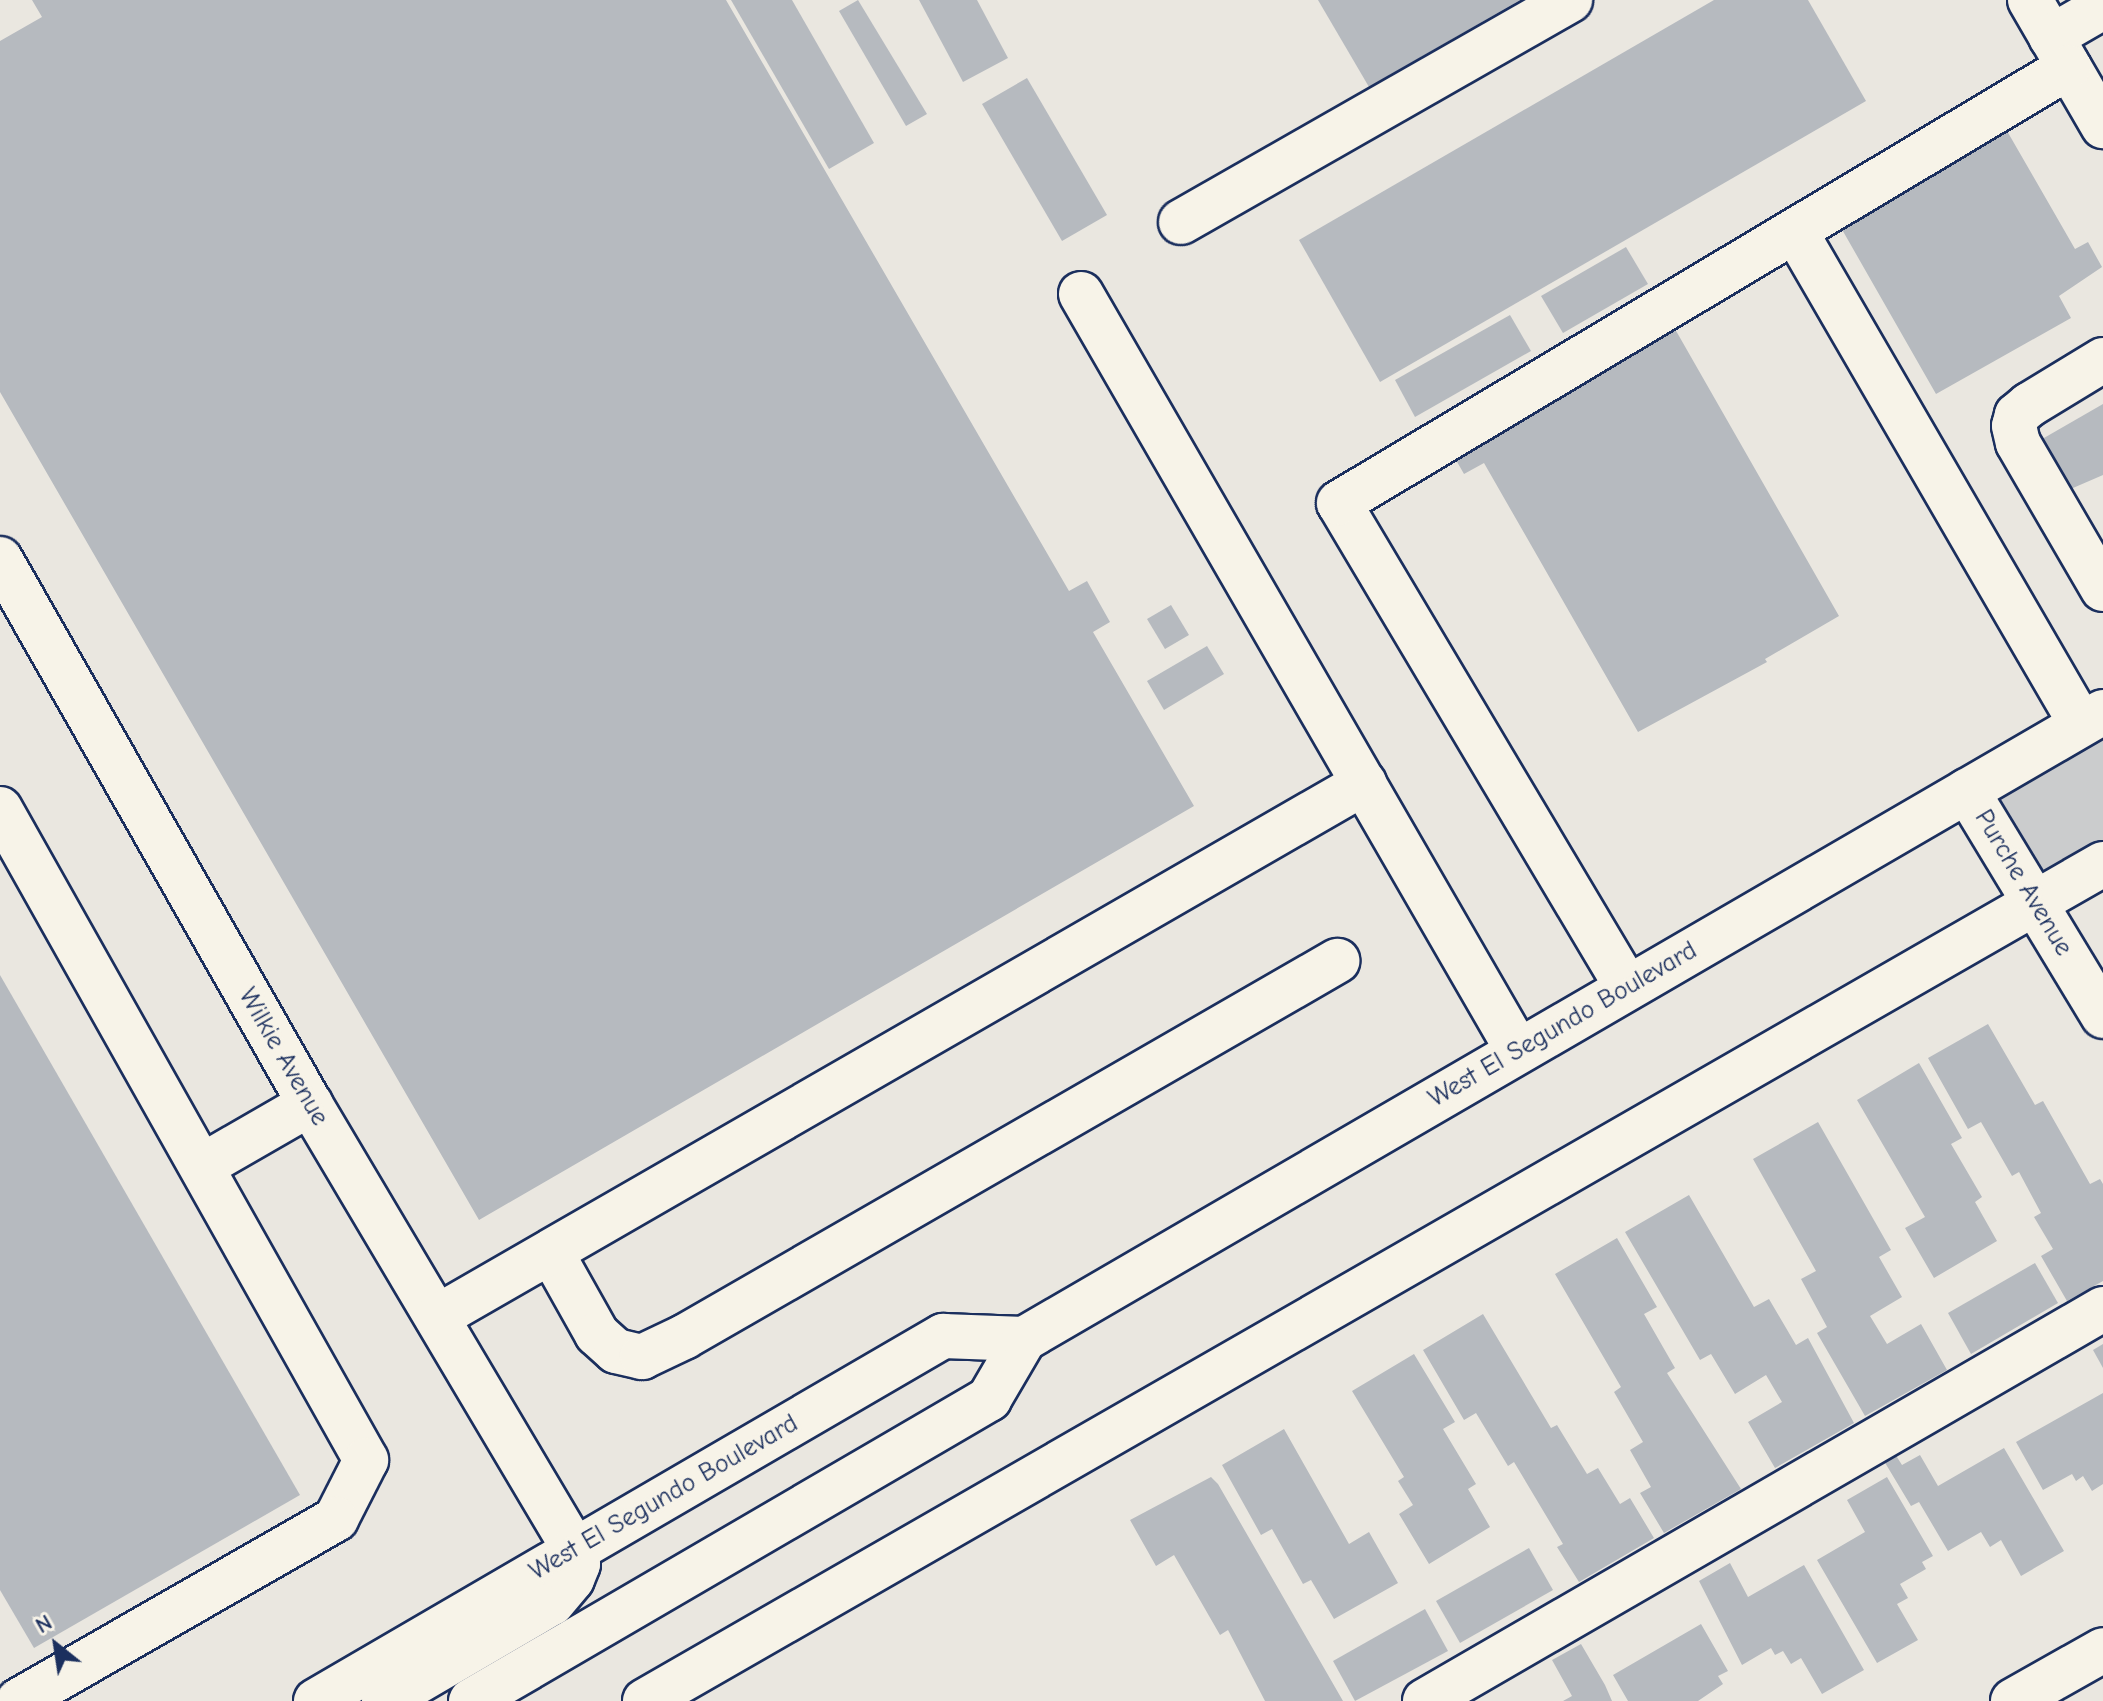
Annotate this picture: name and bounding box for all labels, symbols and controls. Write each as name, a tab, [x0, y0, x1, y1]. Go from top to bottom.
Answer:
street label: Purche Avenue	[1967, 804, 2079, 962]
street label: West El Segundo Boulevard	[1423, 935, 1703, 1115]
street label: Wilkie Avenue	[231, 983, 335, 1131]
street label: West El Segundo Boulevard	[524, 1408, 804, 1588]
north arrow	[16, 1605, 96, 1685]
text: N	[31, 1609, 57, 1639]

